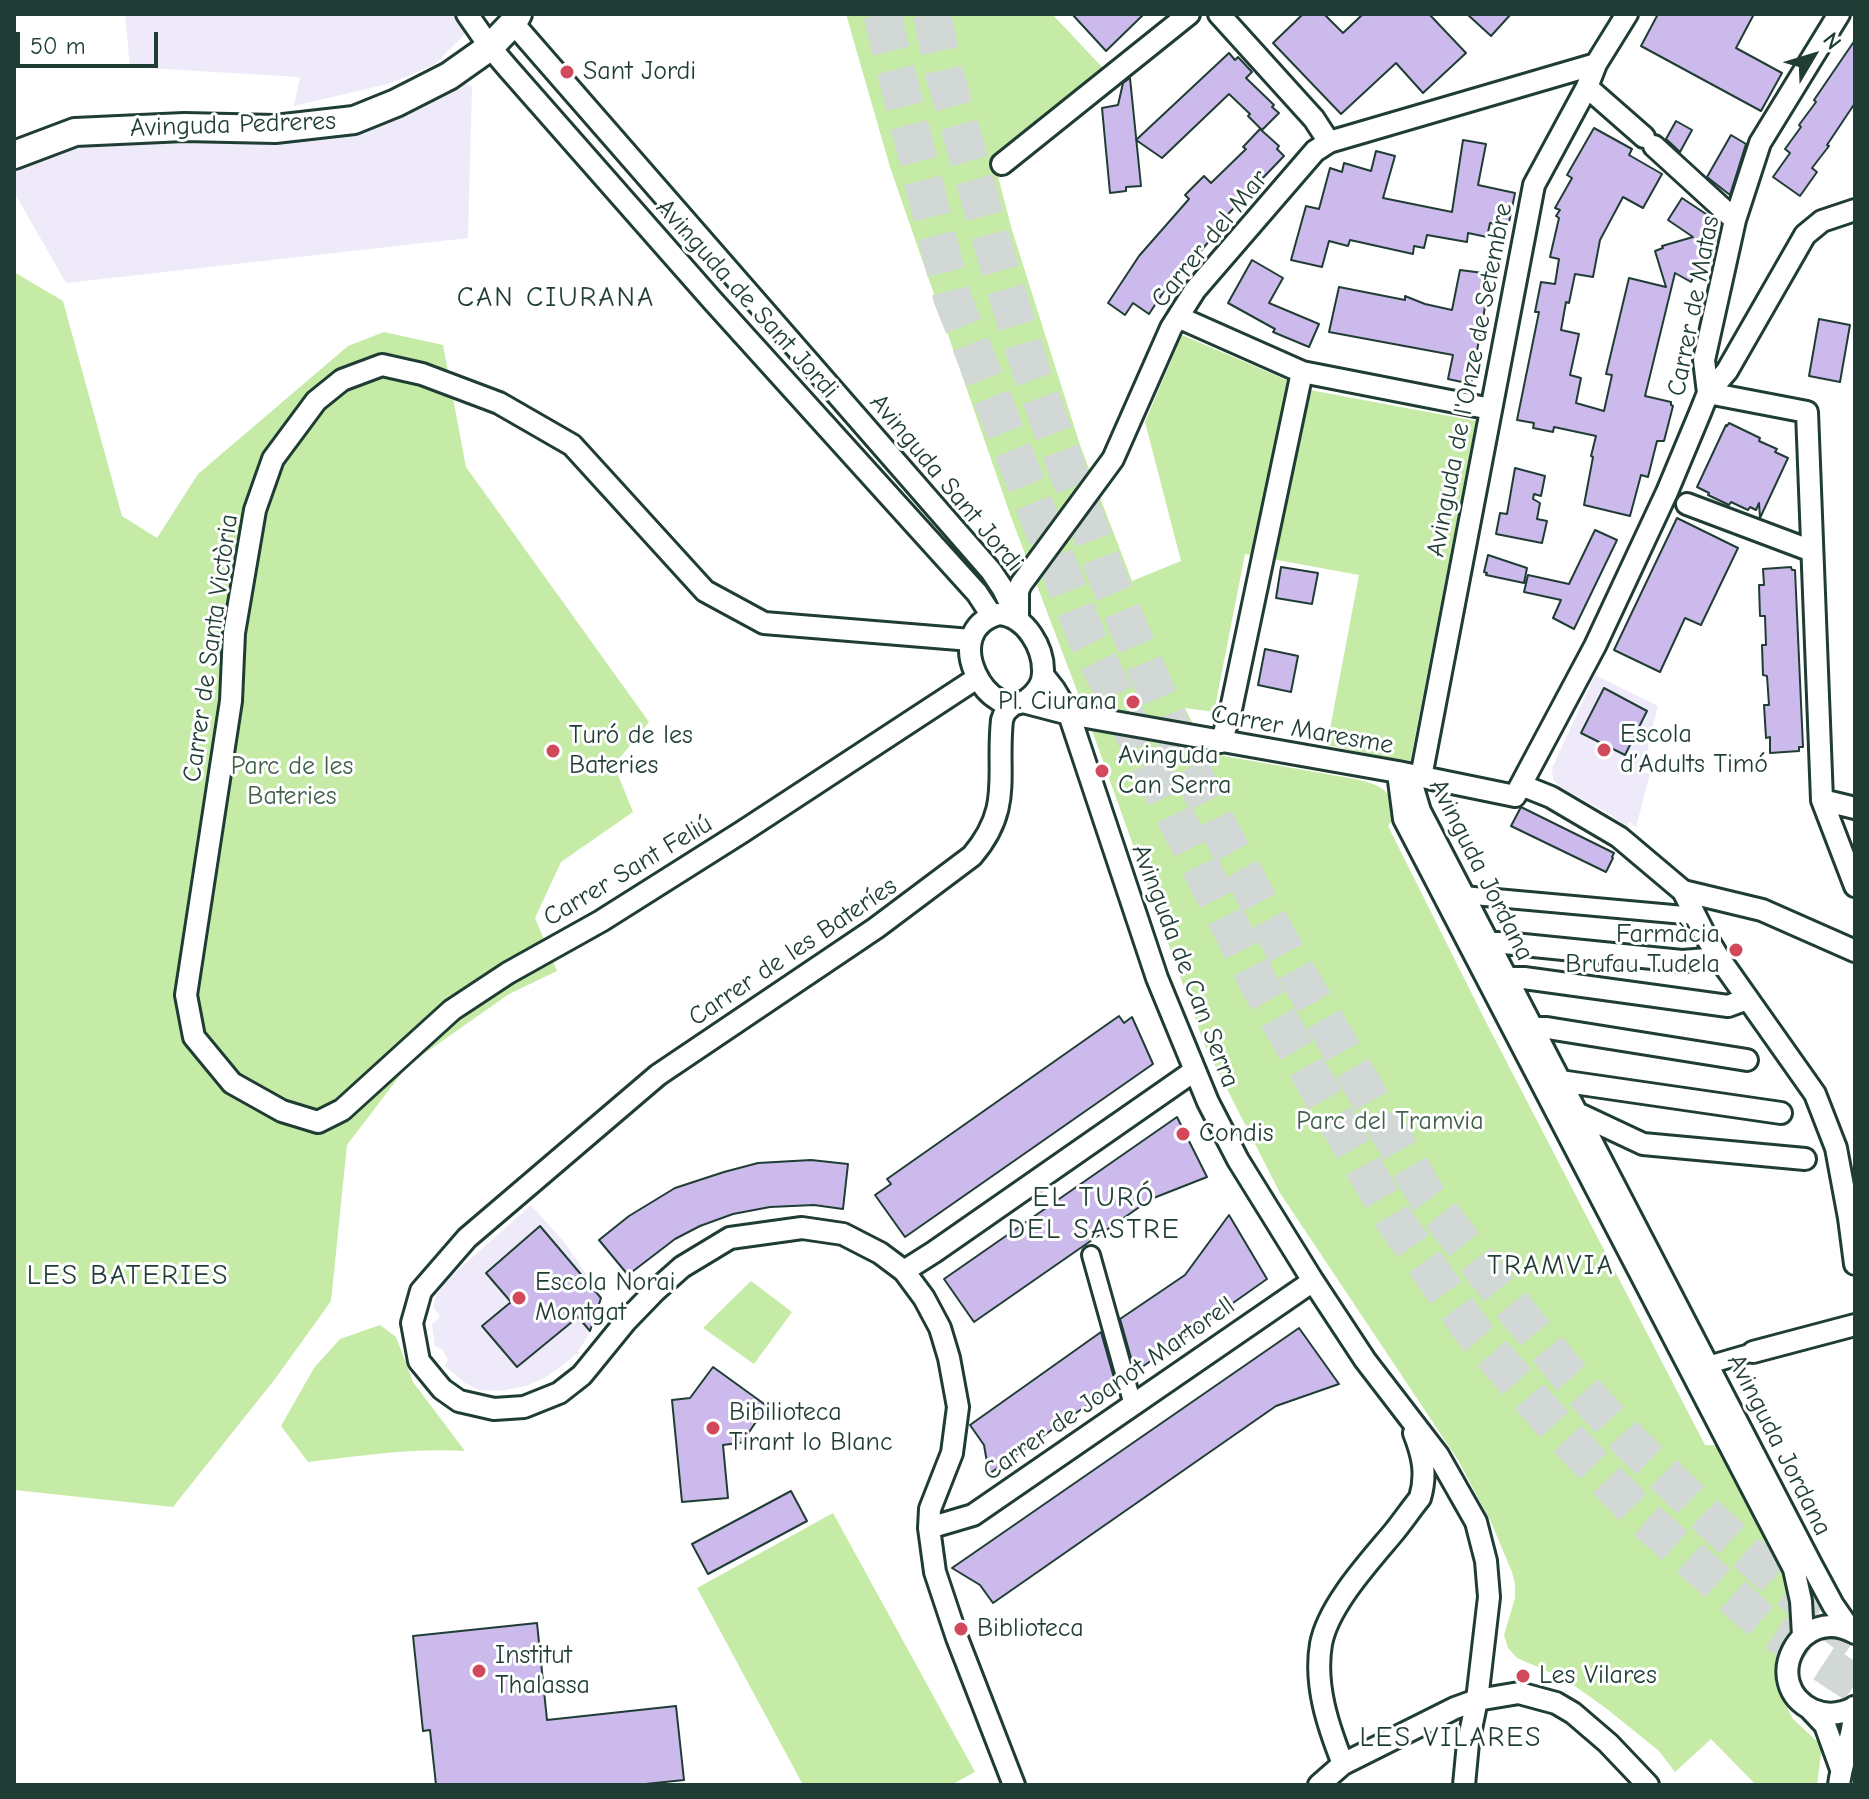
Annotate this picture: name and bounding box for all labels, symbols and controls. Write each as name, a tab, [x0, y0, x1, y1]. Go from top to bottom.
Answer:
scale bar	[20, 16, 162, 66]
north arrow	[1773, 16, 1853, 96]
text: N	[1817, 28, 1847, 55]
text: 50 m	[30, 32, 86, 60]
place label: Sant Jordi	[583, 56, 696, 88]
marker: Sant Jordi	[558, 63, 576, 81]
street label: Avinguda Pedreres	[130, 106, 336, 144]
street label: Carrer del Mar	[1145, 164, 1275, 314]
street label: Avinguda de Sant Jordi	[649, 193, 845, 405]
street label: Avinguda de l'Onze de Setembre	[1420, 200, 1520, 560]
street label: Carrer de Matas	[1661, 213, 1727, 399]
district label: CAN CIURANA	[457, 281, 655, 315]
street label: Avinguda Sant Jordi	[863, 388, 1029, 578]
street label: Carrer de Santa Victòria	[177, 512, 245, 784]
place label: Pl. Ciurana	[998, 686, 1117, 718]
marker: Pl. Ciurana	[1124, 693, 1142, 711]
street label: Carrer Maresme	[1208, 699, 1396, 761]
place label: Escola d’Adults Timó	[1620, 719, 1768, 780]
place label: Turó de les Bateries	[569, 720, 693, 782]
place label: Avinguda Can Serra	[1118, 740, 1231, 802]
marker: Escola d’Adults Timó	[1595, 741, 1613, 759]
marker: Turó de les Bateries	[544, 742, 562, 760]
park label: Parc de les Bateries	[231, 751, 353, 812]
marker: Avinguda Can Serra	[1093, 762, 1111, 780]
street label: Avinguda Jordana	[1422, 774, 1540, 966]
street label: Carrer Sant Feliú	[538, 808, 718, 934]
street label: Avinguda de Can Serra	[1124, 840, 1246, 1092]
street label: Carrer de les Bateríes	[683, 871, 903, 1033]
place label: Farmàcia Brufau Tudela	[1565, 919, 1720, 980]
marker: Farmàcia Brufau Tudela	[1727, 941, 1745, 959]
park label: Parc del Tramvia	[1296, 1106, 1484, 1138]
place label: Condis	[1199, 1118, 1274, 1150]
marker: Condis	[1174, 1125, 1192, 1143]
district label: EL TURÓ DEL SASTRE	[1007, 1181, 1181, 1247]
district label: TRAMVIA	[1487, 1249, 1615, 1283]
district label: LES BATERIES	[27, 1259, 229, 1293]
place label: Escola Norai Montgat	[535, 1267, 676, 1328]
marker: Escola Norai Montgat	[510, 1289, 528, 1307]
street label: Carrer de Joanot Martorell	[977, 1290, 1241, 1488]
street label: Avinguda Jordana	[1720, 1349, 1838, 1541]
place label: Bibilioteca Tirant lo Blanc	[729, 1397, 892, 1458]
marker: Bibilioteca Tirant lo Blanc	[704, 1419, 722, 1437]
place label: Biblioteca	[977, 1613, 1084, 1645]
marker: Biblioteca	[952, 1620, 970, 1638]
place label: Institut Thalassa	[495, 1640, 590, 1702]
place label: Les Vilares	[1539, 1660, 1657, 1692]
marker: Institut Thalassa	[470, 1662, 488, 1680]
marker: Les Vilares	[1514, 1667, 1532, 1685]
district label: LES VILARES	[1360, 1721, 1542, 1755]

